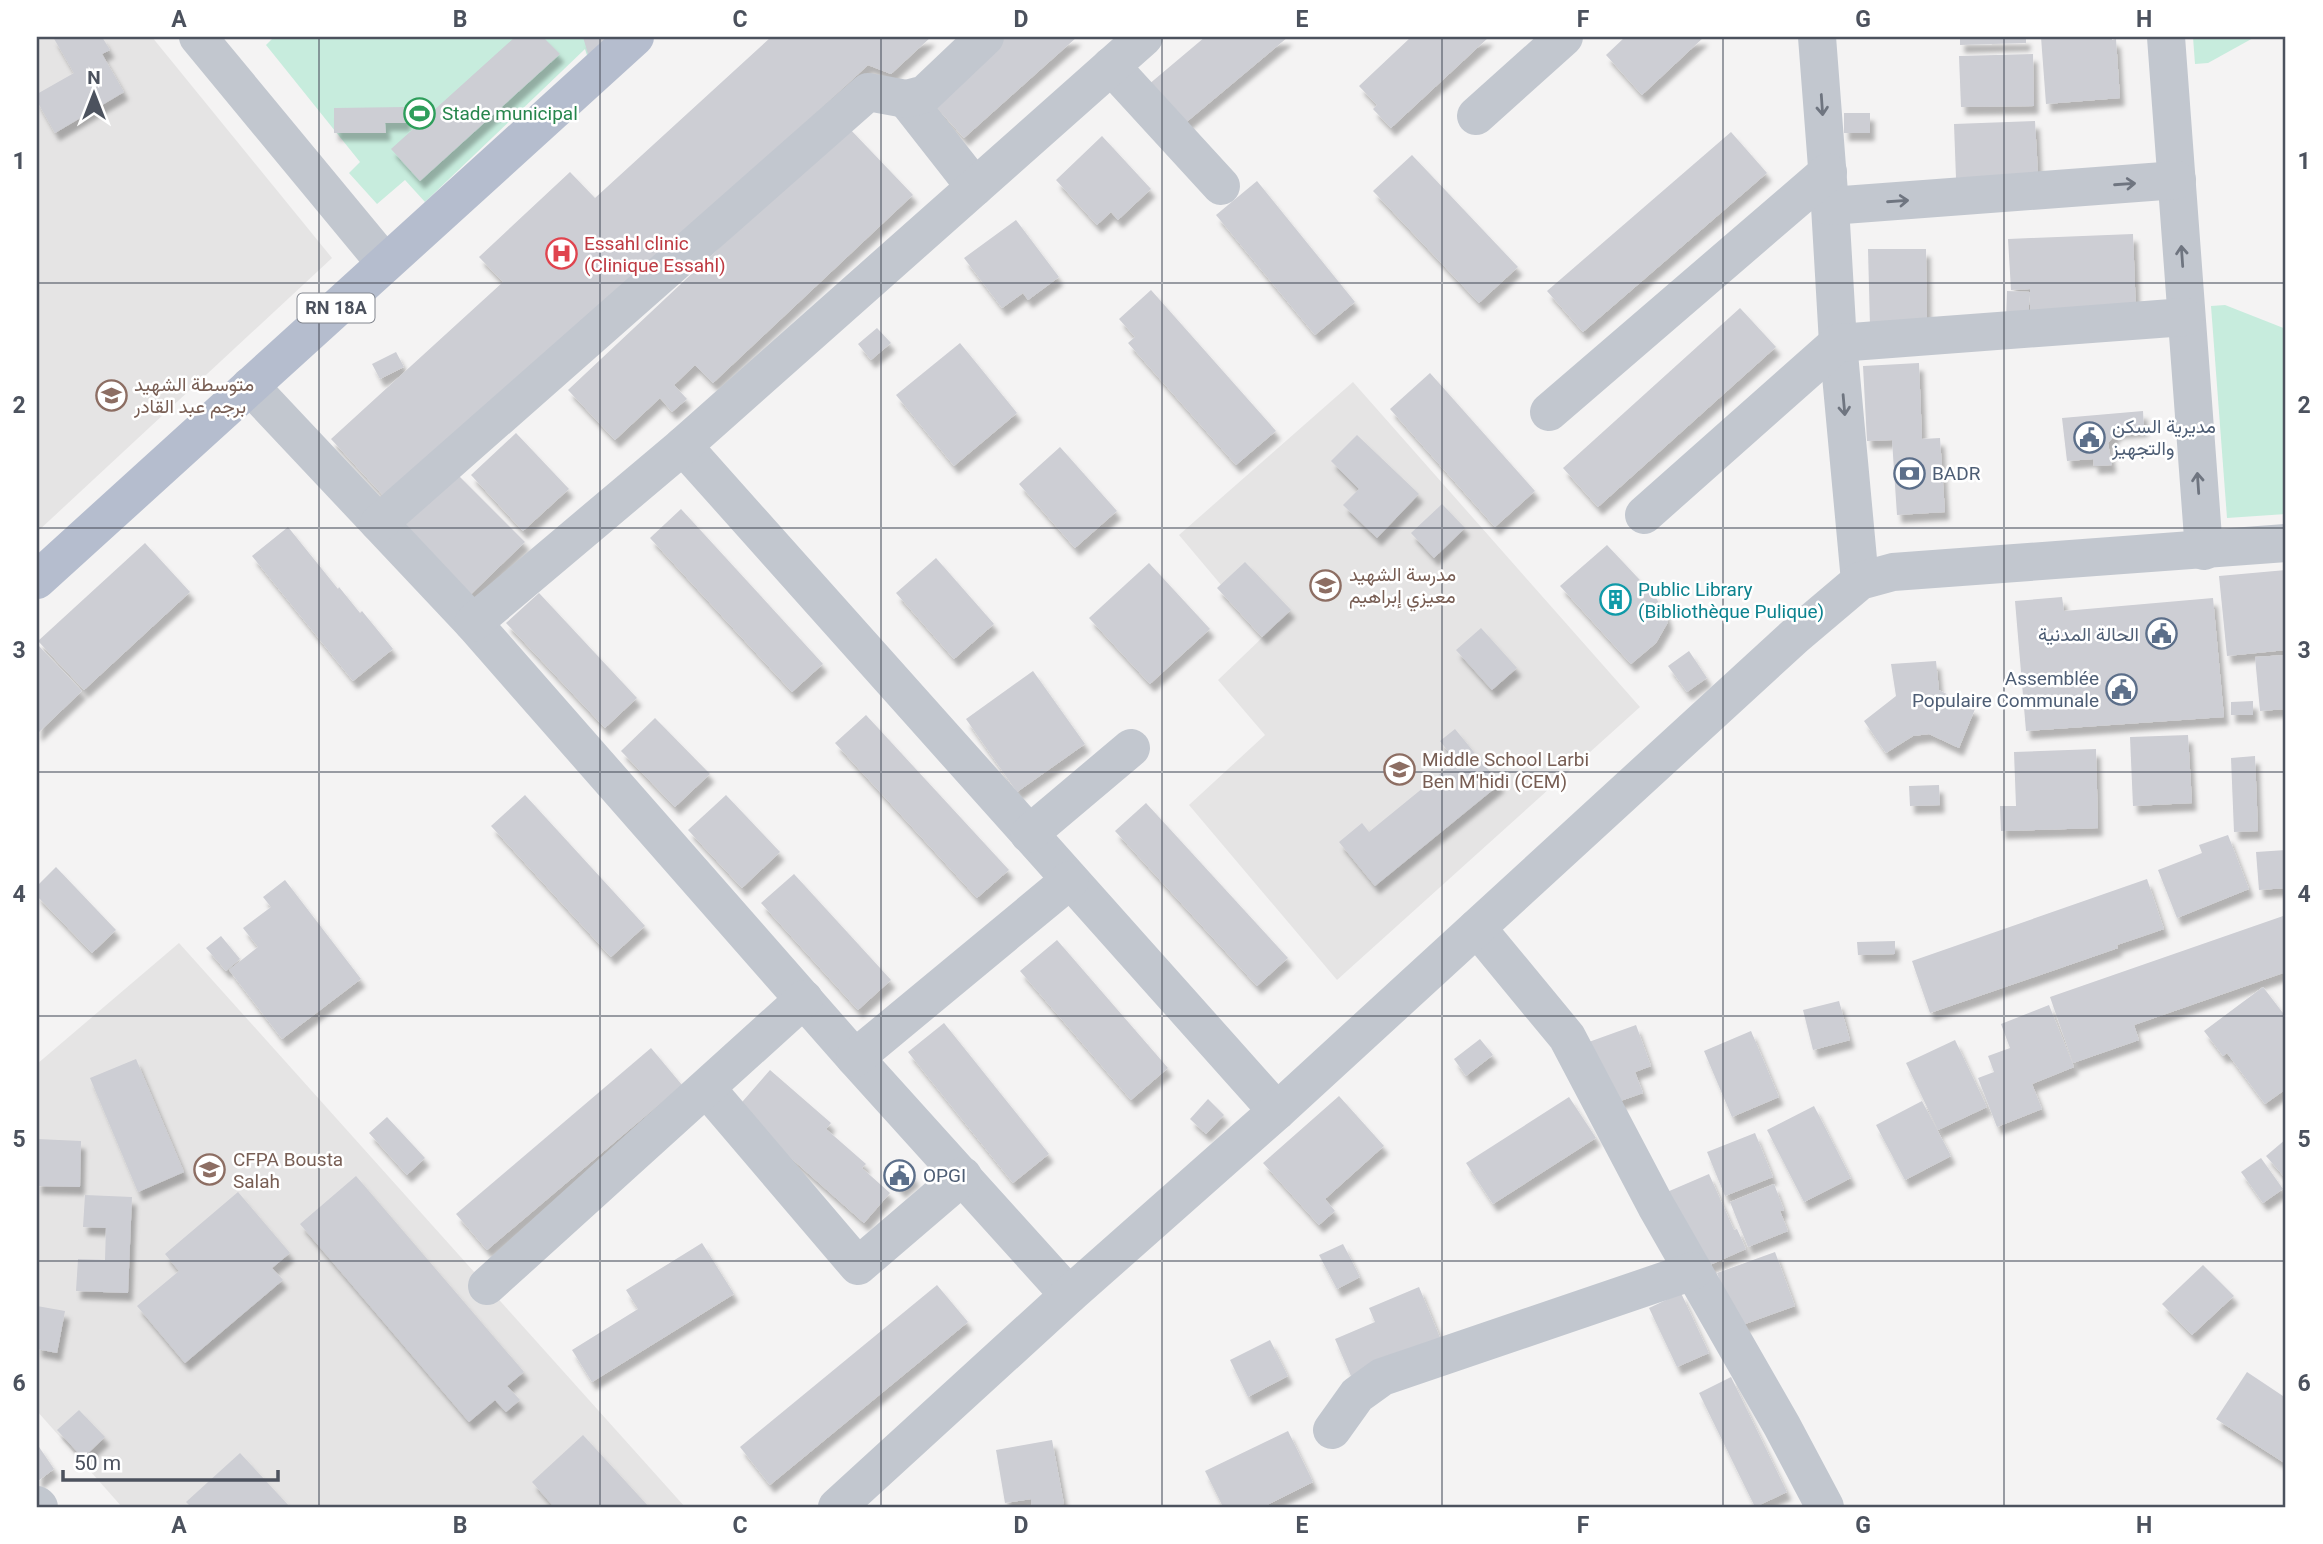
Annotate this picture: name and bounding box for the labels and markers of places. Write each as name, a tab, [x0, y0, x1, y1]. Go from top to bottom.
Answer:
sports icon: Stade municipal	[402, 96, 436, 130]
place label: Stade municipal	[442, 102, 578, 125]
place label: Essahl clinic (Clinique Essahl)	[584, 232, 726, 277]
hospital icon: Essahl clinic (Clinique Essahl)	[544, 237, 578, 271]
place label: متوسطة الشهيد برجم عبد القادر	[133, 373, 254, 419]
school or university icon: متوسطة الشهيد برجم عبد القادر	[94, 378, 128, 412]
place label: مديرية السكن والتجهيز	[2111, 415, 2216, 460]
public building icon: مديرية السكن والتجهيز	[2072, 420, 2106, 454]
bank icon: BADR	[1892, 456, 1926, 490]
place label: BADR	[1932, 462, 1981, 485]
place label: مدرسة الشهيد معيزي إبراهيم	[1349, 563, 1456, 612]
school or university icon: مدرسة الشهيد معيزي إبراهيم	[1309, 568, 1343, 602]
place label: Public Library (Bibliothèque Pulique)	[1638, 578, 1824, 623]
building icon: Public Library (Bibliothèque Pulique)	[1598, 583, 1632, 617]
public building icon: الحالة المدنية	[2145, 617, 2179, 651]
place label: الحالة المدنية	[2038, 623, 2139, 646]
place label: Assemblée Populaire Communale	[1912, 667, 2099, 712]
public building icon: Assemblée Populaire Communale	[2105, 672, 2139, 706]
place label: Middle School Larbi Ben M'hidi (CEM)	[1422, 748, 1589, 793]
school or university icon: Middle School Larbi Ben M'hidi (CEM)	[1382, 753, 1416, 787]
place label: CFPA Bousta Salah	[233, 1148, 343, 1193]
school or university icon: CFPA Bousta Salah	[193, 1153, 227, 1187]
public building icon: OPGI	[883, 1158, 917, 1192]
place label: OPGI	[923, 1164, 966, 1187]

